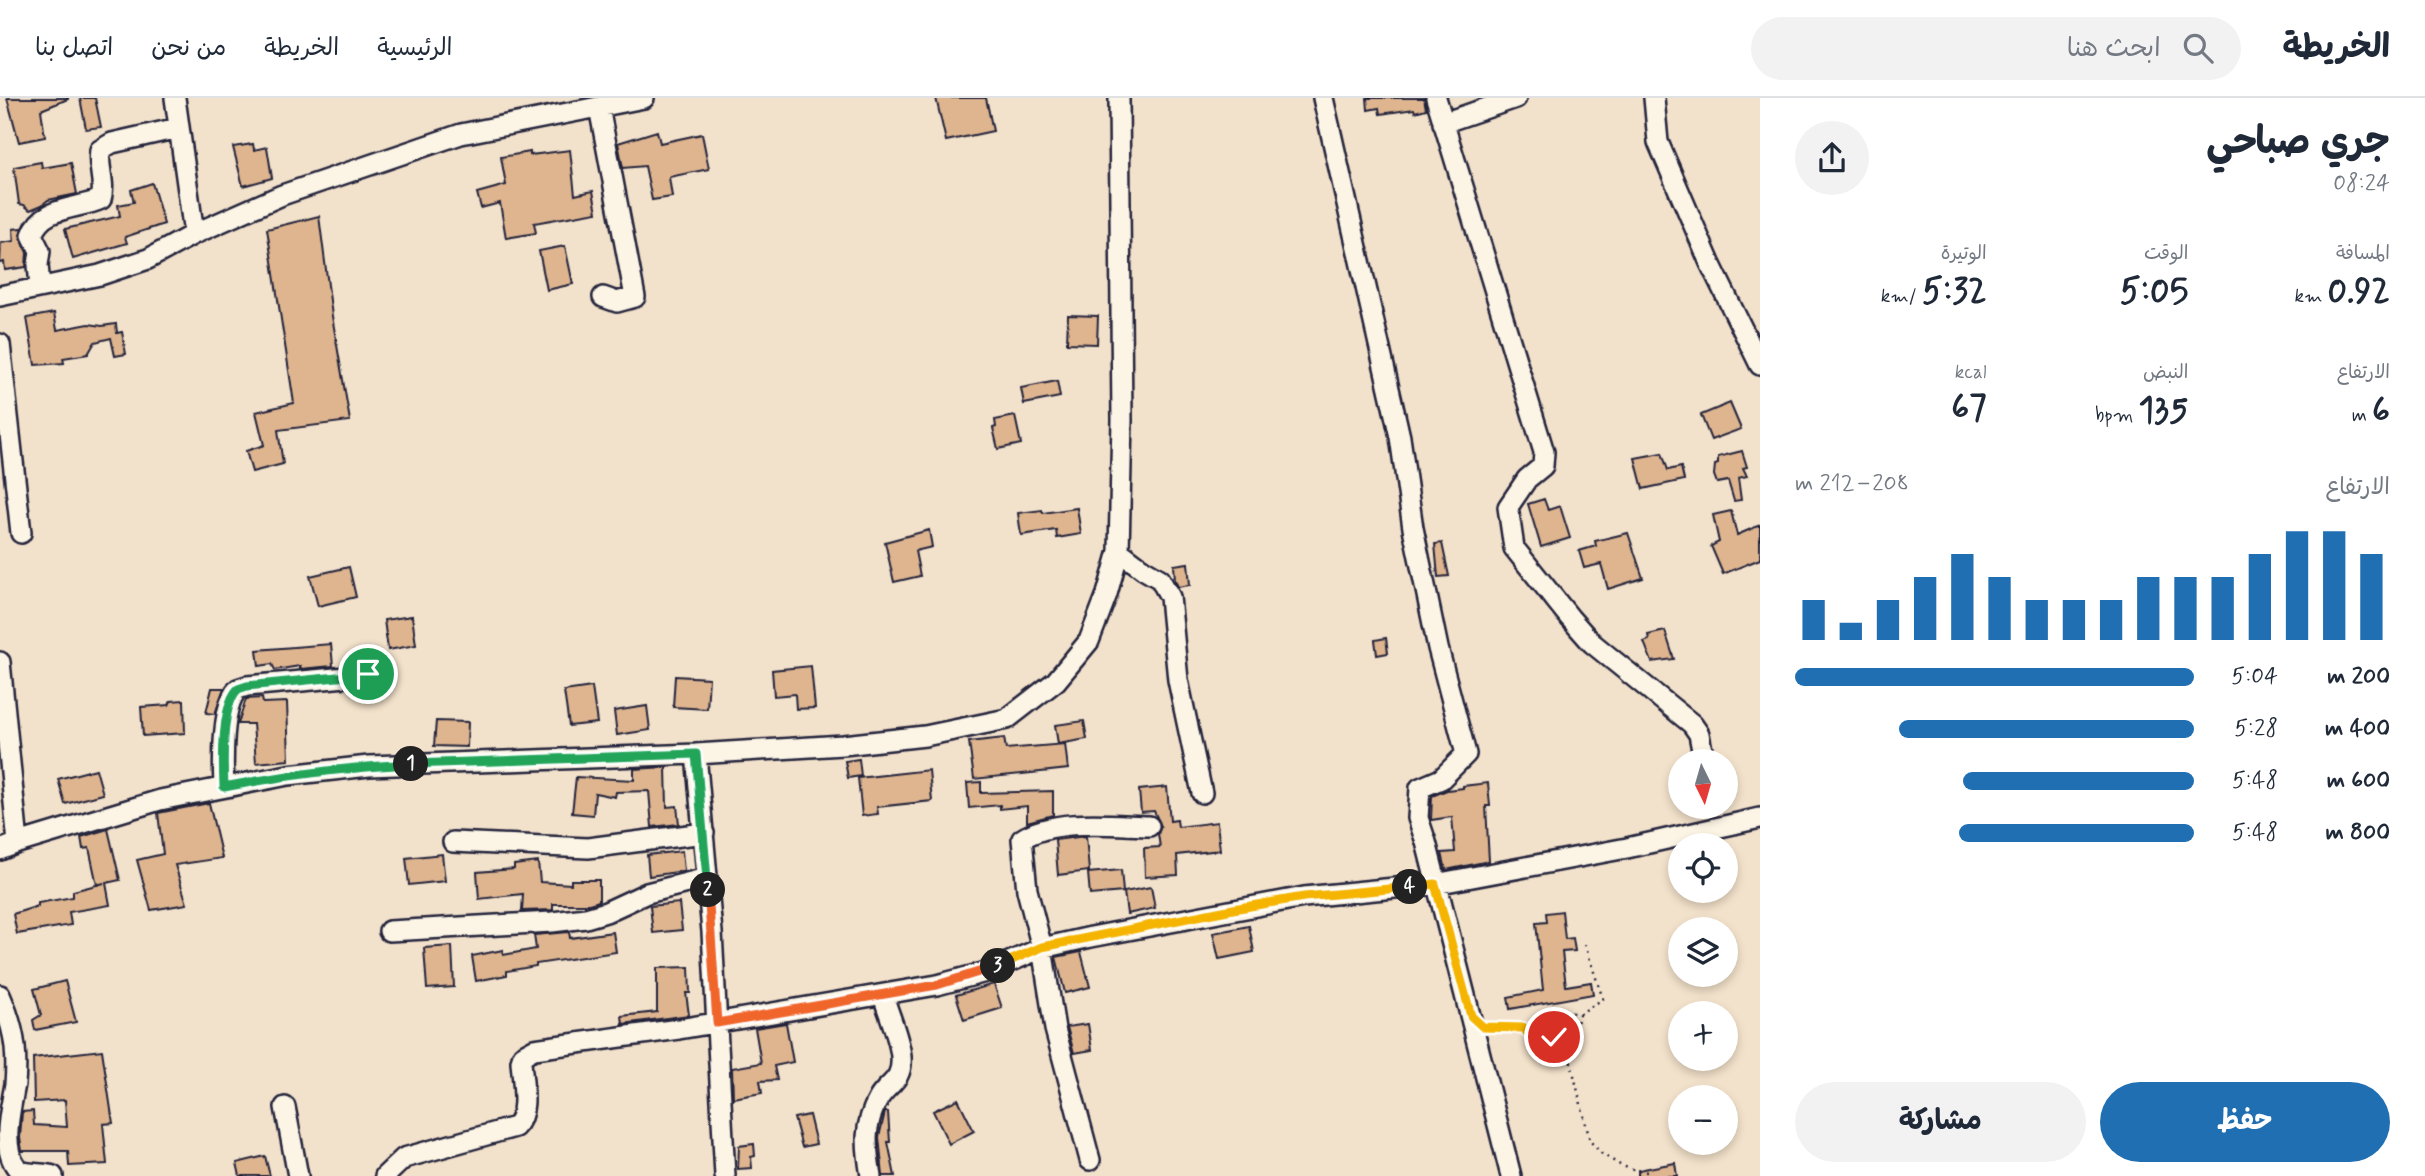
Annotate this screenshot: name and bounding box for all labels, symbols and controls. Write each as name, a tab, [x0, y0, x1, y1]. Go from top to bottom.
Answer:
search box	[1751, 17, 2241, 80]
text: الخريطة	[2283, 26, 2390, 70]
icon: search	[2179, 29, 2217, 67]
text: ابحث هنا	[2067, 32, 2161, 66]
text: اتصل بنا	[35, 33, 113, 64]
text: من نحن	[151, 33, 226, 64]
text: الخريطة	[264, 33, 339, 64]
text: الرئيسية	[377, 33, 453, 64]
text: جري صباحي	[2206, 118, 2390, 167]
button: share	[1795, 121, 1869, 195]
text: 08:24	[2333, 169, 2390, 199]
text: الوتيرة	[1941, 241, 1987, 266]
text: الوقت	[2144, 241, 2188, 266]
text: المسافة	[2336, 241, 2390, 266]
text: 5:32	[1922, 269, 1987, 315]
text: 5:05	[2120, 269, 2188, 315]
text: 0.92	[2327, 269, 2390, 315]
text: /km	[1881, 284, 1922, 309]
text: km	[2295, 284, 2327, 309]
text: kcal	[1955, 360, 1987, 385]
text: النبض	[2143, 360, 2188, 385]
text: الارتفاع	[2337, 360, 2390, 385]
text: 67	[1951, 385, 1987, 431]
text: 135	[2138, 388, 2188, 434]
text: 6	[2372, 388, 2390, 434]
text: bpm	[2095, 403, 2138, 428]
text: m	[2352, 403, 2372, 428]
text: 208–212 m	[1795, 469, 1909, 499]
text: الارتفاع	[2326, 473, 2390, 503]
pin	[338, 644, 398, 704]
icon: arrive	[349, 655, 387, 693]
text: 5:04	[2231, 662, 2278, 692]
text: 200 m	[2327, 662, 2390, 692]
text: 5:28	[2234, 714, 2278, 744]
text: 400 m	[2325, 714, 2390, 744]
pin: 1	[394, 746, 428, 782]
north arrow	[1668, 749, 1738, 819]
map controls	[1668, 749, 1738, 1155]
text: 1	[406, 751, 415, 776]
text: 5:48	[2232, 766, 2278, 796]
text: 600 m	[2327, 766, 2390, 796]
text: 5:48	[2232, 818, 2278, 848]
text: 800 m	[2326, 818, 2390, 848]
button: locate	[1668, 833, 1738, 903]
pin: 4	[1392, 870, 1428, 904]
pin: 2	[690, 872, 726, 908]
text: 4	[1404, 874, 1415, 899]
text: 2	[703, 877, 712, 902]
button: layers	[1668, 917, 1738, 987]
pin: 3	[981, 948, 1016, 984]
text: 3	[993, 953, 1002, 978]
button: +	[1668, 1001, 1738, 1071]
pin	[1524, 1007, 1584, 1067]
icon: check	[1535, 1018, 1573, 1056]
button: مشاركة	[1795, 1082, 2086, 1162]
button: حفظ	[2100, 1082, 2390, 1162]
button: −	[1668, 1085, 1738, 1155]

